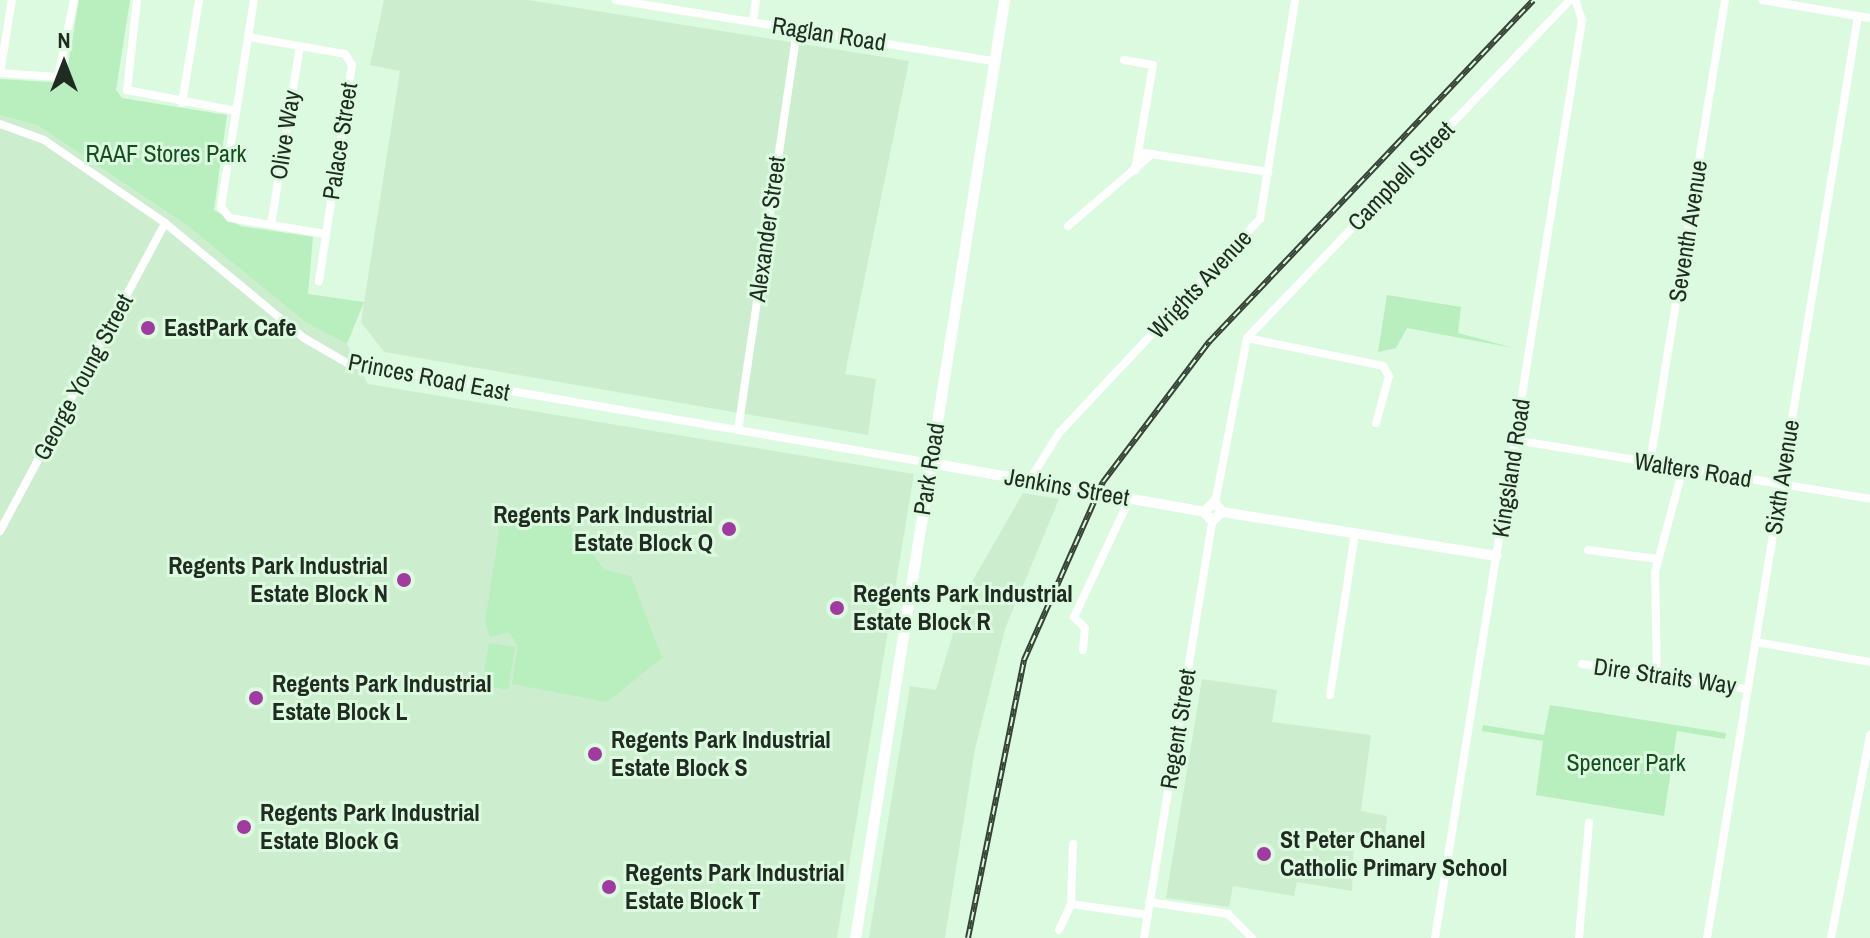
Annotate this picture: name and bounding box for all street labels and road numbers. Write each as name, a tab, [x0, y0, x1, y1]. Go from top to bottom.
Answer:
street label: Raglan Road	[770, 11, 888, 57]
street label: Palace Street	[317, 80, 363, 202]
street label: Olive Way	[264, 88, 306, 182]
street label: Campbell Street	[1342, 115, 1460, 237]
street label: Alexander Street	[743, 154, 791, 304]
street label: Seventh Avenue	[1663, 158, 1713, 304]
street label: Wrights Avenue	[1142, 223, 1258, 345]
street label: George Young Street	[27, 289, 139, 465]
street label: Princes Road East	[346, 347, 512, 407]
street label: Kingsland Road	[1486, 397, 1536, 539]
street label: Sixth Avenue	[1759, 417, 1805, 537]
street label: Park Road	[908, 421, 950, 517]
street label: Walters Road	[1632, 447, 1754, 493]
street label: Jenkins Street	[1003, 462, 1131, 512]
street label: Dire Straits Way	[1592, 652, 1738, 700]
street label: Regent Street	[1154, 667, 1202, 791]

